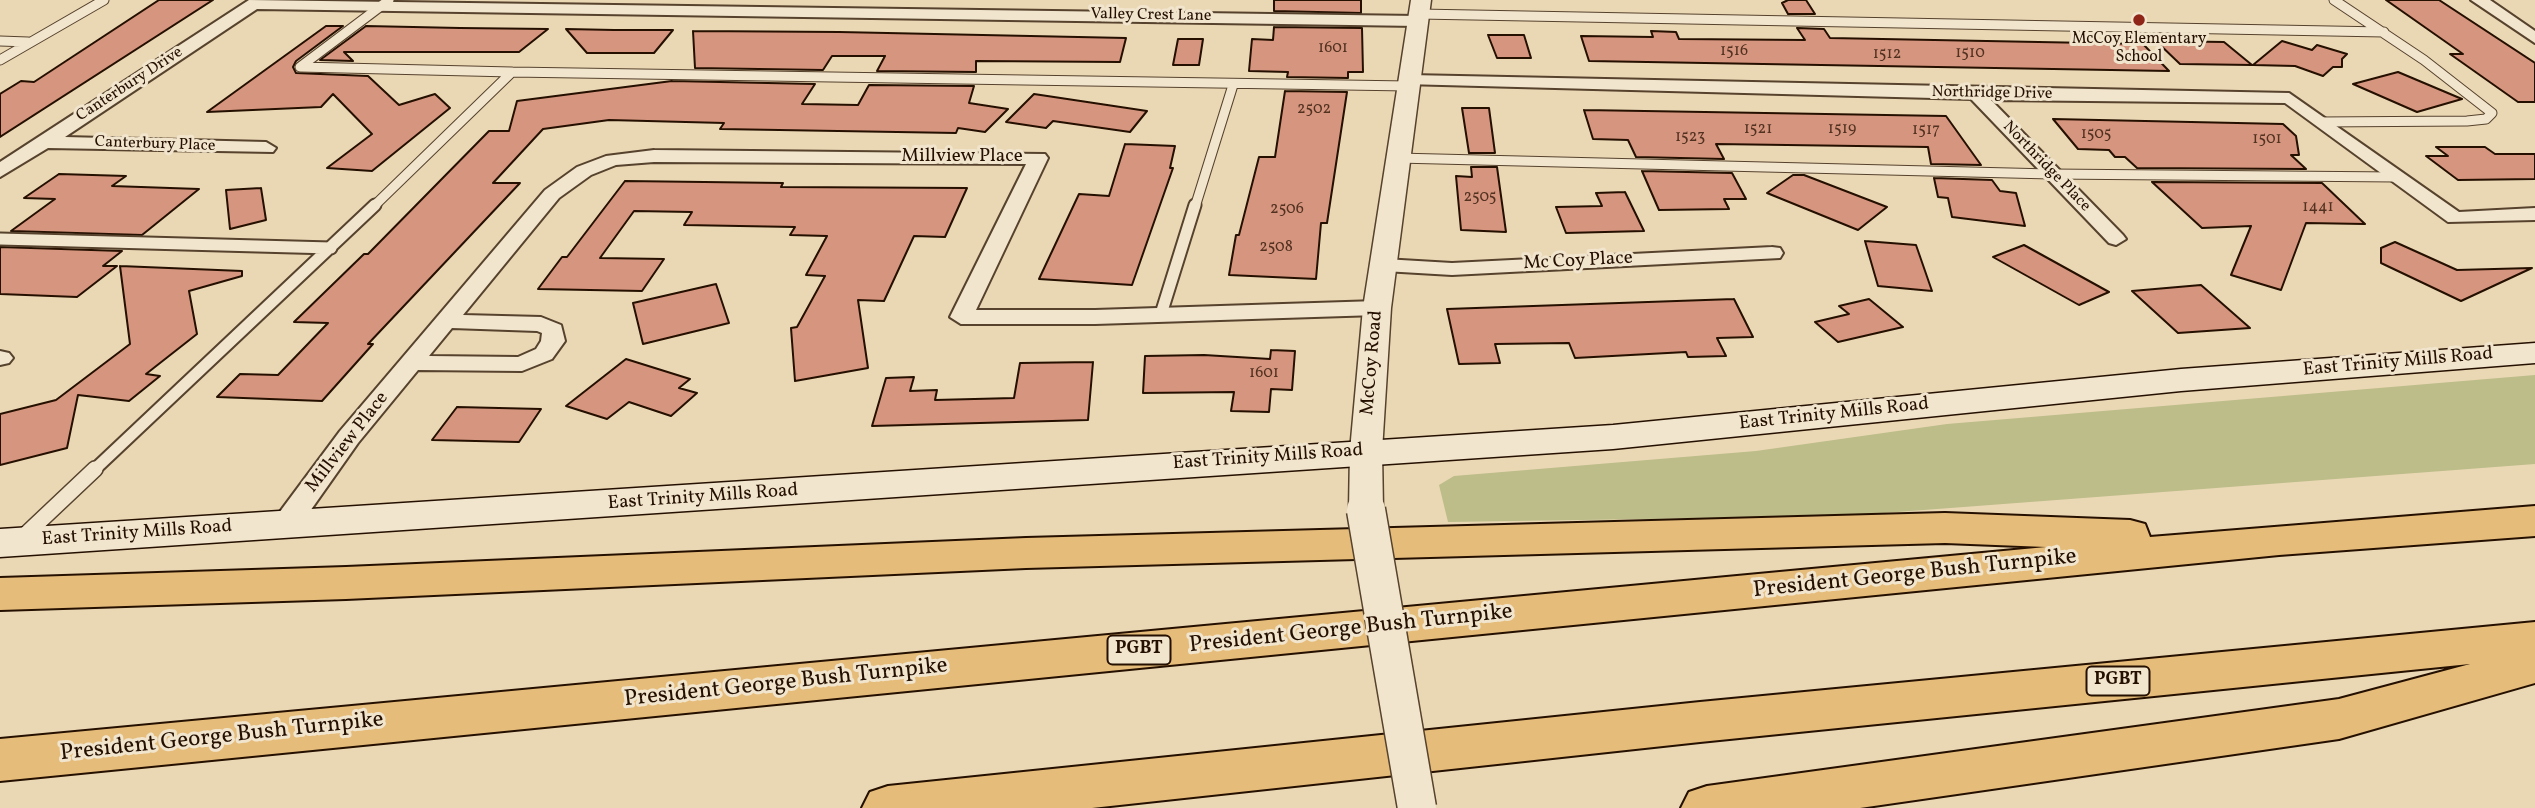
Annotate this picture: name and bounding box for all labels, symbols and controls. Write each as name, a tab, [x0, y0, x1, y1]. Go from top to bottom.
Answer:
street label: Valley Crest Lane	[1090, 5, 1212, 27]
marker: McCoy Elementary School	[2131, 12, 2147, 28]
place label: McCoy Elementary School	[2072, 30, 2206, 68]
house number: 1601	[1318, 39, 1348, 59]
house number: 1516	[1720, 42, 1748, 62]
street label: Canterbury Drive	[73, 43, 187, 127]
house number: 1510	[1955, 44, 1985, 64]
house number: 1512	[1873, 45, 1901, 65]
street label: Northridge Drive	[1931, 83, 2053, 105]
house number: 2502	[1297, 100, 1331, 120]
street label: Northridge Place	[1998, 118, 2094, 216]
house number: 1521	[1744, 120, 1772, 140]
house number: 1519	[1828, 120, 1856, 140]
house number: 1517	[1912, 121, 1940, 141]
house number: 1505	[2081, 125, 2111, 145]
house number: 1523	[1675, 128, 1705, 148]
house number: 1501	[2252, 130, 2282, 150]
street label: Canterbury Place	[94, 133, 216, 157]
street label: Millview Place	[901, 147, 1023, 169]
house number: 2505	[1463, 188, 1497, 208]
house number: 1441	[2302, 198, 2334, 218]
house number: 2506	[1270, 200, 1304, 220]
house number: 2508	[1259, 238, 1293, 258]
street label: Mc Coy Place	[1523, 248, 1633, 276]
street label: McCoy Road	[1357, 310, 1389, 416]
street label: East Trinity Mills Road	[2302, 343, 2494, 383]
house number: 1601	[1249, 364, 1279, 384]
street label: Millview Place	[302, 388, 394, 498]
street label: East Trinity Mills Road	[1738, 394, 1930, 436]
street label: East Trinity Mills Road	[1172, 440, 1364, 476]
street label: East Trinity Mills Road	[607, 480, 799, 516]
street label: East Trinity Mills Road	[41, 516, 233, 552]
street label: President George Bush Turnpike	[1752, 544, 2078, 606]
street label: President George Bush Turnpike	[1188, 599, 1514, 661]
road number: PGBT	[1108, 636, 1170, 664]
street label: President George Bush Turnpike	[623, 653, 949, 715]
road number: PGBT	[2086, 666, 2150, 696]
street label: President George Bush Turnpike	[59, 707, 385, 769]

